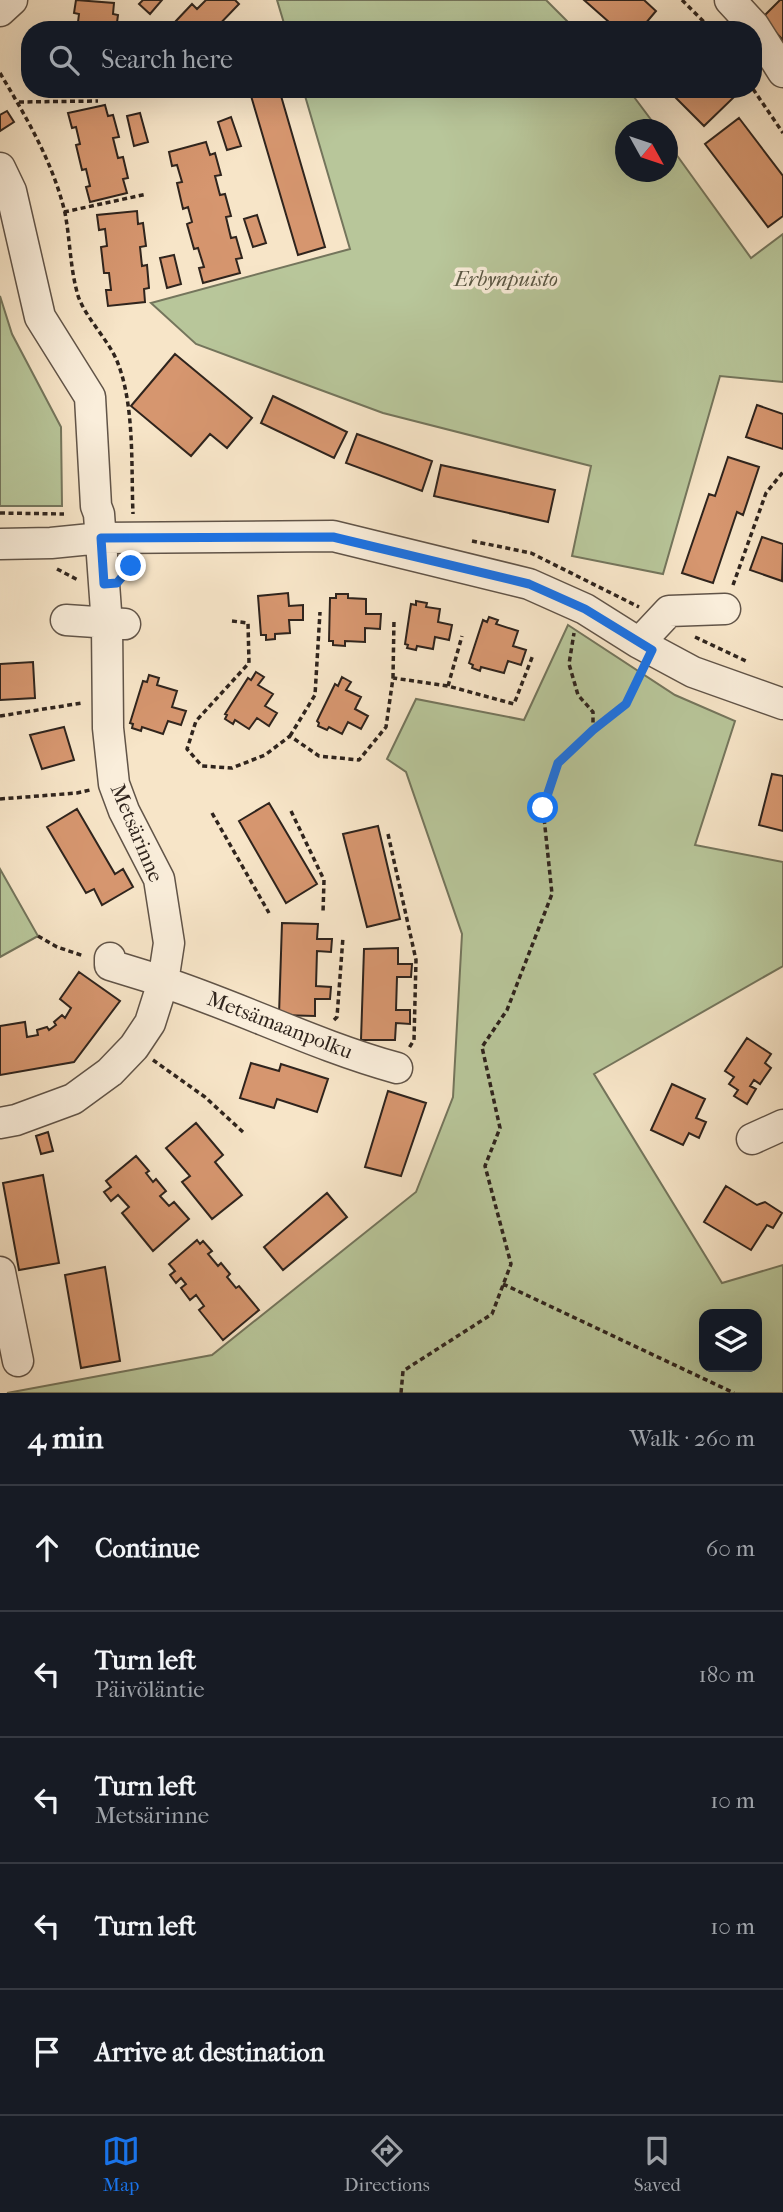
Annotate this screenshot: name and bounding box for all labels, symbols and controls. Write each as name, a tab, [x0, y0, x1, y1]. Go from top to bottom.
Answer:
search box	[21, 21, 762, 98]
icon: search	[45, 41, 83, 79]
text: Search here	[101, 44, 233, 75]
north arrow	[615, 119, 678, 182]
park label: Erbynpuisto	[452, 267, 558, 291]
route end	[115, 550, 146, 581]
street label: Metsärinne	[106, 780, 168, 886]
route start	[527, 792, 558, 823]
street label: Metsämaanpolku	[204, 986, 356, 1064]
map controls	[699, 1309, 762, 1372]
button: layers	[699, 1309, 762, 1372]
text: 4 min	[28, 1421, 103, 1456]
text: Walk · 260 m	[630, 1425, 755, 1452]
icon: ahead	[28, 1529, 66, 1567]
text: Continue	[95, 1533, 200, 1564]
text: 60 m	[706, 1535, 755, 1562]
text: Turn left	[95, 1645, 196, 1676]
icon: left	[28, 1655, 66, 1693]
text: 180 m	[698, 1661, 755, 1688]
text: Päivöläntie	[95, 1676, 205, 1703]
text: Turn left	[95, 1771, 196, 1802]
icon: left	[28, 1781, 66, 1819]
text: 10 m	[710, 1787, 755, 1814]
text: Metsärinne	[95, 1802, 209, 1829]
icon: left	[28, 1907, 66, 1945]
text: Turn left	[95, 1911, 196, 1942]
text: 10 m	[710, 1913, 755, 1940]
icon: arrive	[28, 2033, 66, 2071]
text: Arrive at destination	[95, 2037, 325, 2068]
tab: Map	[102, 2132, 140, 2196]
tab: Directions	[344, 2132, 430, 2196]
tab: Saved	[634, 2132, 681, 2196]

